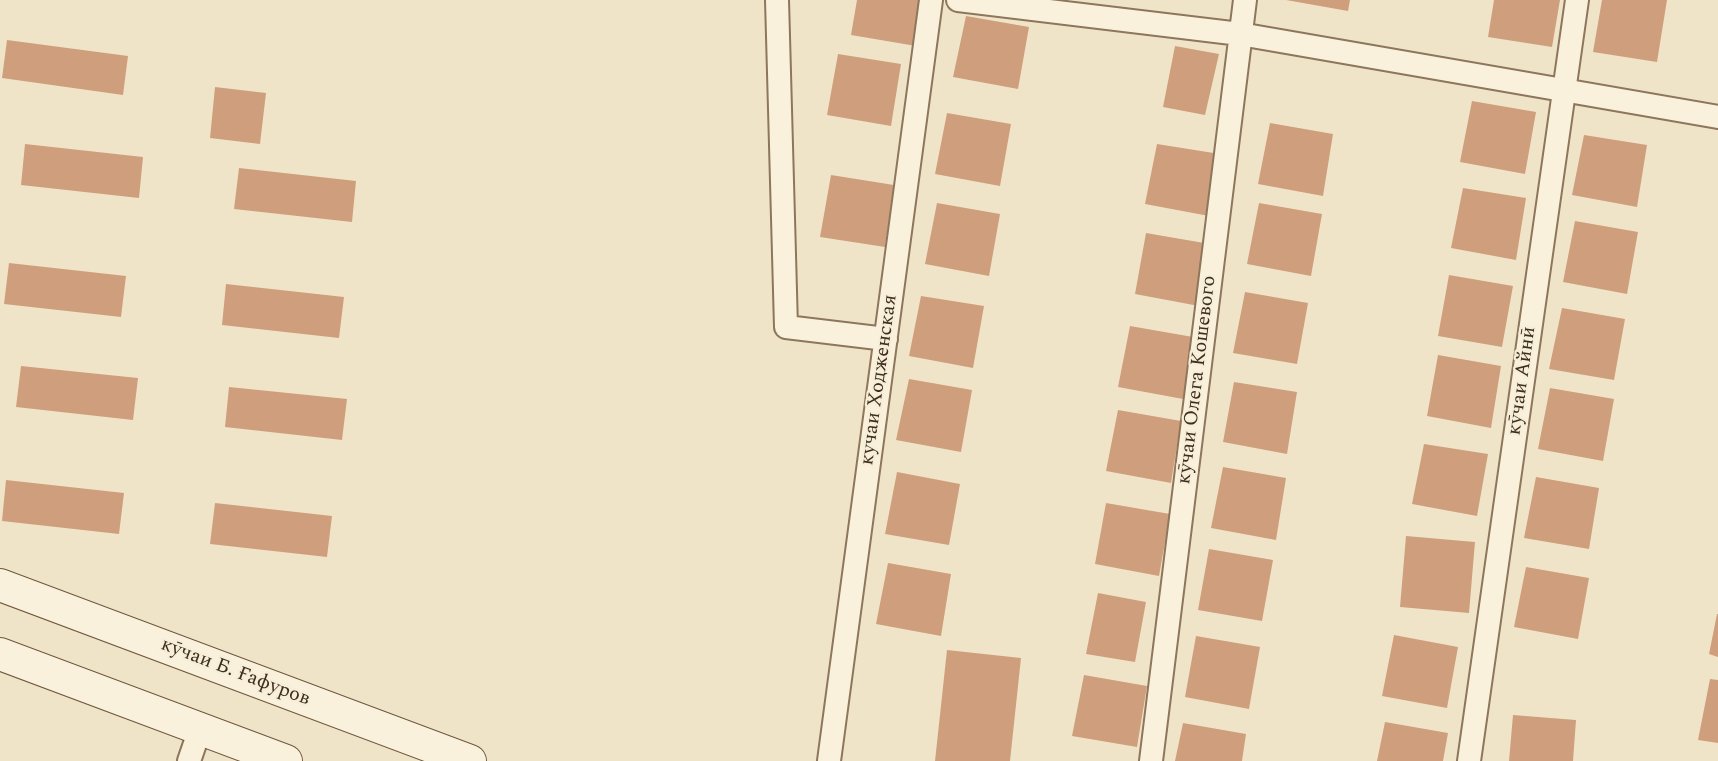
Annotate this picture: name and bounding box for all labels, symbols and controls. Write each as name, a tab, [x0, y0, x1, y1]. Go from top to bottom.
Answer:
street label: кӯчаи Олега Кошевого	[1173, 274, 1223, 486]
street label: кучаи Ходженская	[856, 293, 904, 467]
street label: кӯчаи Айнӣ	[1504, 325, 1542, 437]
street label: кӯчаи Б. Ғафуров	[157, 634, 313, 712]

